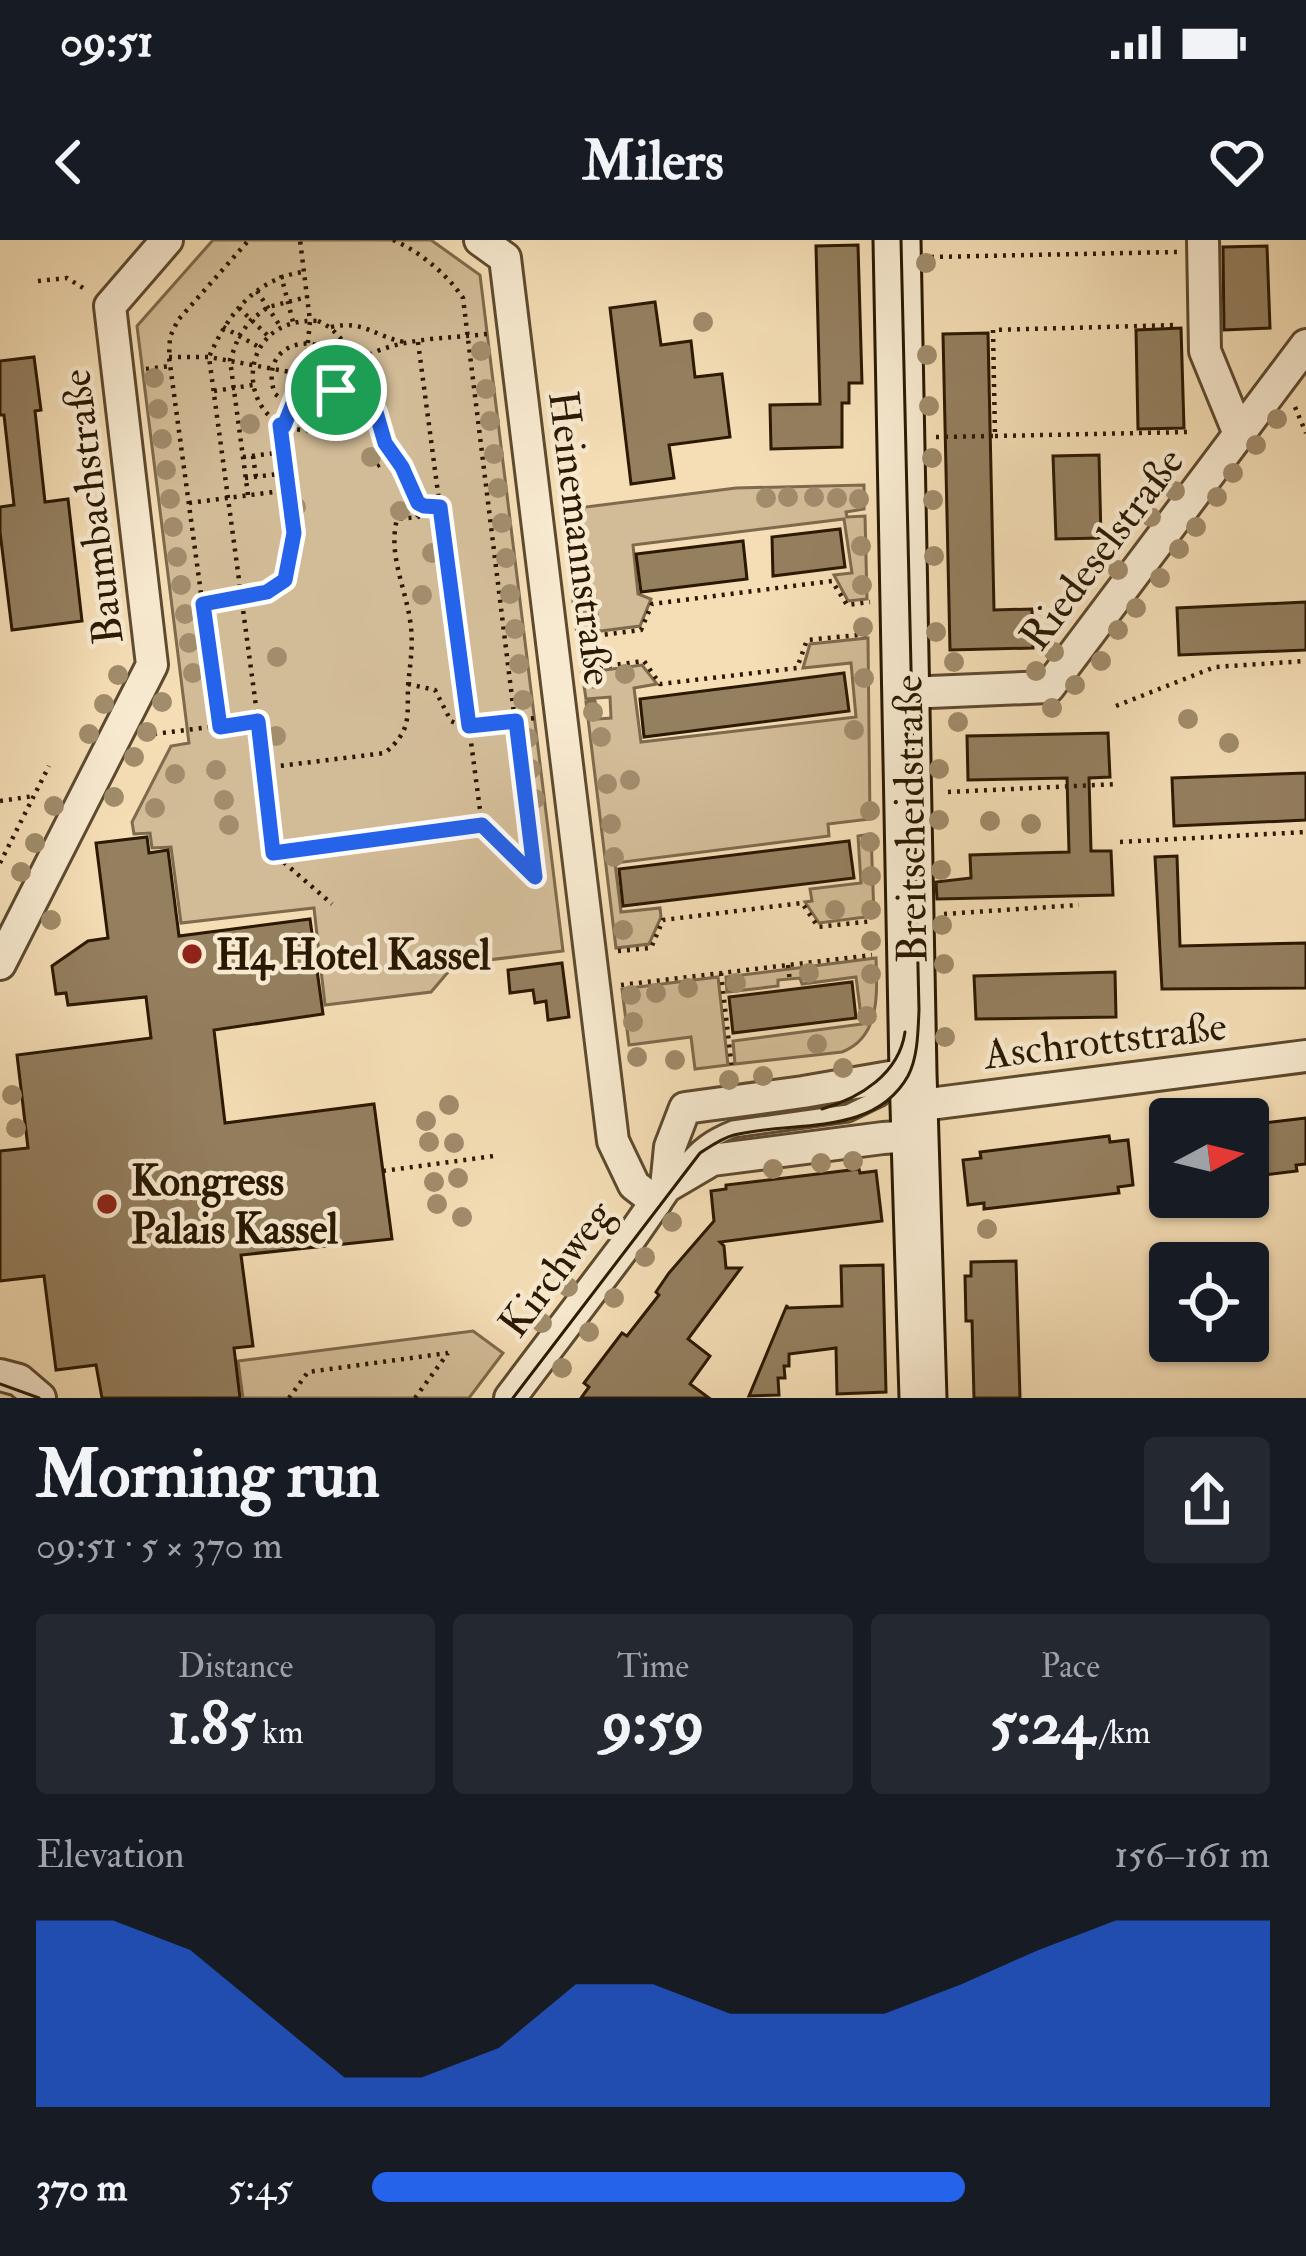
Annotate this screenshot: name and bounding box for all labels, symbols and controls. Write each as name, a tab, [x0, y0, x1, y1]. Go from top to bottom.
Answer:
text: 09:51	[60, 14, 153, 70]
text: Milers	[582, 128, 724, 196]
icon: back	[36, 129, 102, 195]
icon: heart	[1204, 129, 1270, 195]
pin	[285, 339, 387, 441]
icon: arrive	[303, 357, 369, 423]
street label: Baumbachstraße	[50, 366, 136, 647]
street label: Heinemannstraße	[536, 388, 624, 688]
street label: Riedeselstraße	[1009, 437, 1196, 661]
street label: Breitscheidstraße	[882, 674, 940, 964]
place label: H4 Hotel Kassel	[216, 930, 491, 982]
marker: H4 Hotel Kassel	[179, 941, 205, 967]
street label: Aschrottstraße	[980, 1000, 1230, 1082]
north arrow	[1149, 1098, 1269, 1218]
map controls	[1149, 1098, 1269, 1362]
place label: Kongress Palais Kassel	[131, 1156, 338, 1256]
street label: Kirchweg	[488, 1189, 626, 1348]
marker: Kongress Palais Kassel	[94, 1191, 120, 1217]
button: locate	[1149, 1242, 1269, 1362]
text: Morning run	[36, 1434, 380, 1517]
button: share	[1144, 1437, 1270, 1563]
text: 09:51 · 5 × 370 m	[36, 1521, 283, 1570]
text: Distance	[178, 1646, 293, 1687]
text: Time	[617, 1646, 689, 1687]
text: Pace	[1041, 1646, 1100, 1687]
text: 1.85	[168, 1687, 255, 1762]
text: 9:59	[602, 1687, 704, 1762]
text: 5:24	[990, 1687, 1094, 1762]
text: km	[255, 1712, 304, 1753]
text: /km	[1094, 1712, 1151, 1753]
text: Elevation	[36, 1830, 185, 1879]
text: 156–161 m	[1114, 1830, 1270, 1879]
text: 370 m	[36, 2163, 127, 2212]
text: 5:45	[228, 2163, 293, 2212]

